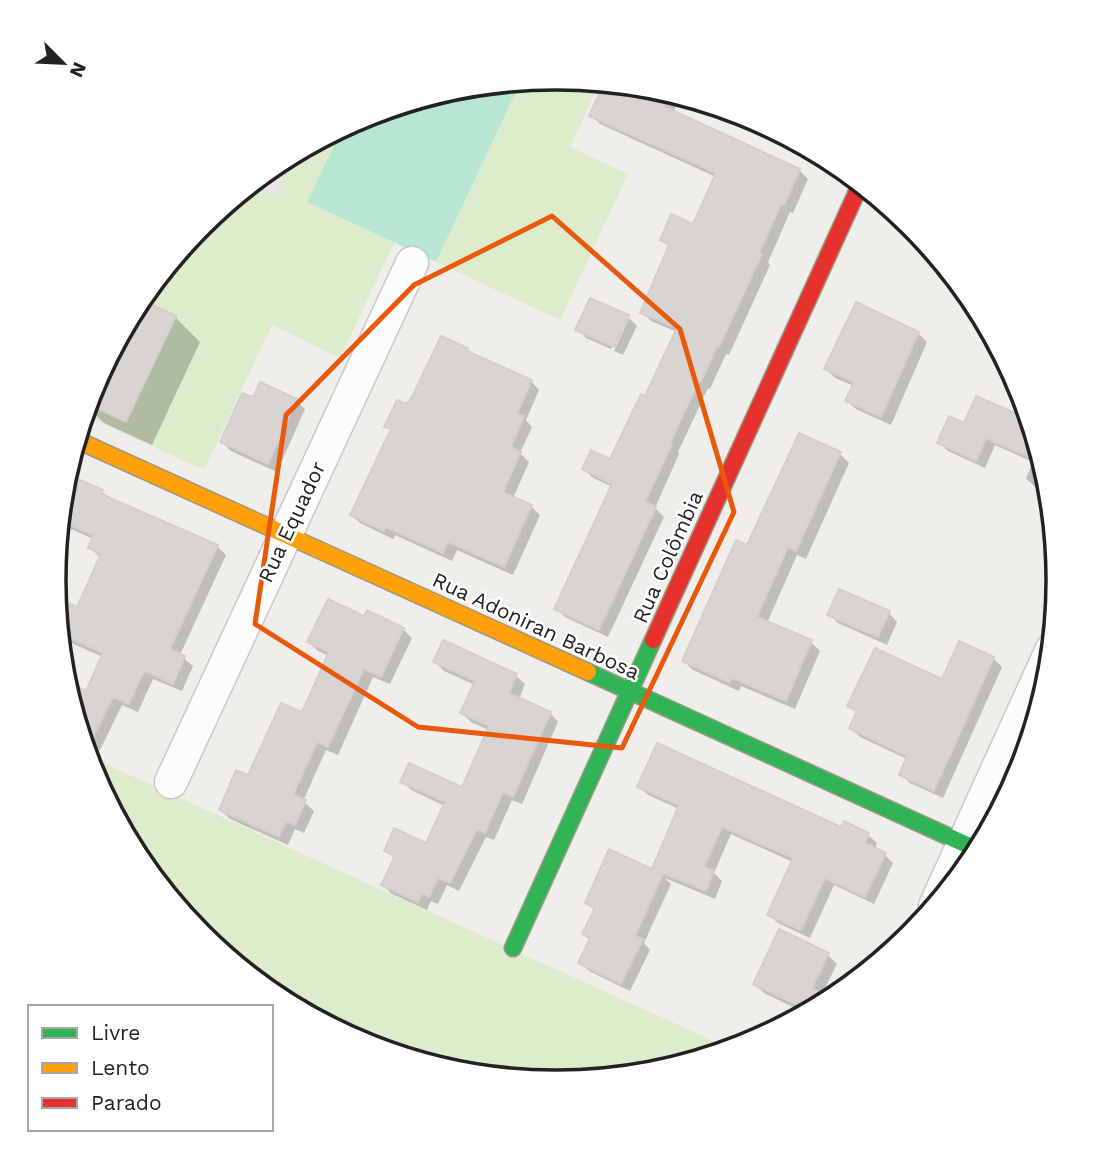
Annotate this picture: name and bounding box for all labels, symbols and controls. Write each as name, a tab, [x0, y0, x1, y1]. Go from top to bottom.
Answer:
north arrow	[28, 28, 98, 98]
text: N	[65, 59, 91, 81]
street label: Rua Equador	[253, 457, 331, 586]
street label: Rua Colômbia	[627, 487, 708, 627]
street label: Rua Adoniran Barbosa	[429, 567, 644, 685]
legend	[28, 1005, 273, 1131]
text: Livre	[91, 1020, 140, 1045]
text: Lento	[91, 1055, 150, 1080]
text: Parado	[91, 1090, 162, 1115]

